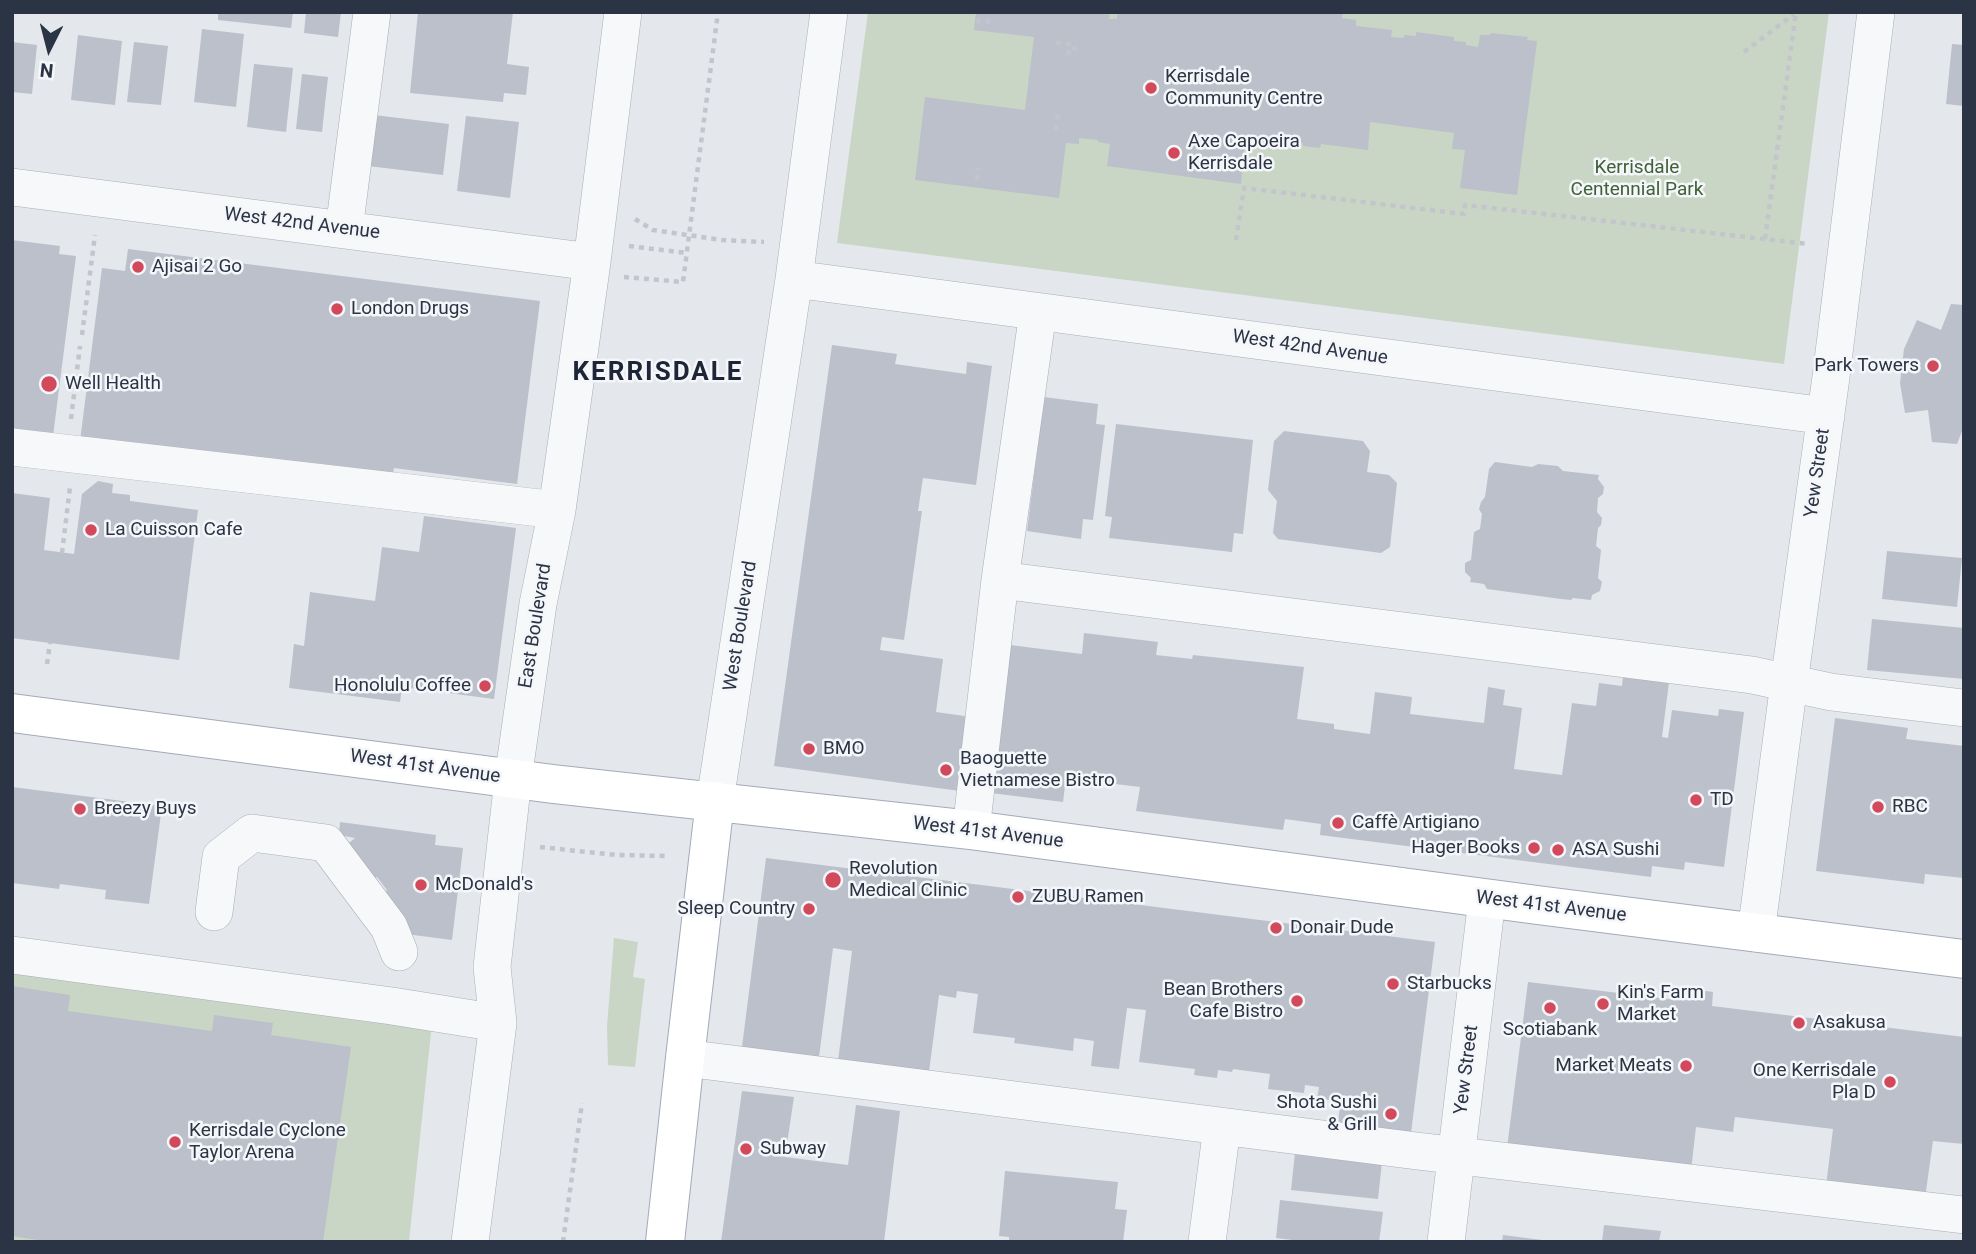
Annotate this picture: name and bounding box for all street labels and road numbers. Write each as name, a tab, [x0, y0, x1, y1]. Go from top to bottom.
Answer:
street label: West 42nd Avenue	[223, 203, 381, 245]
street label: West 42nd Avenue	[1231, 326, 1389, 370]
street label: Yew Street	[1800, 427, 1836, 519]
street label: West Boulevard	[719, 559, 763, 693]
street label: East Boulevard	[515, 562, 557, 690]
street label: West 41st Avenue	[348, 745, 502, 789]
street label: West 41st Avenue	[911, 812, 1065, 854]
street label: West 41st Avenue	[1474, 886, 1628, 928]
street label: Yew Street	[1450, 1024, 1484, 1116]

